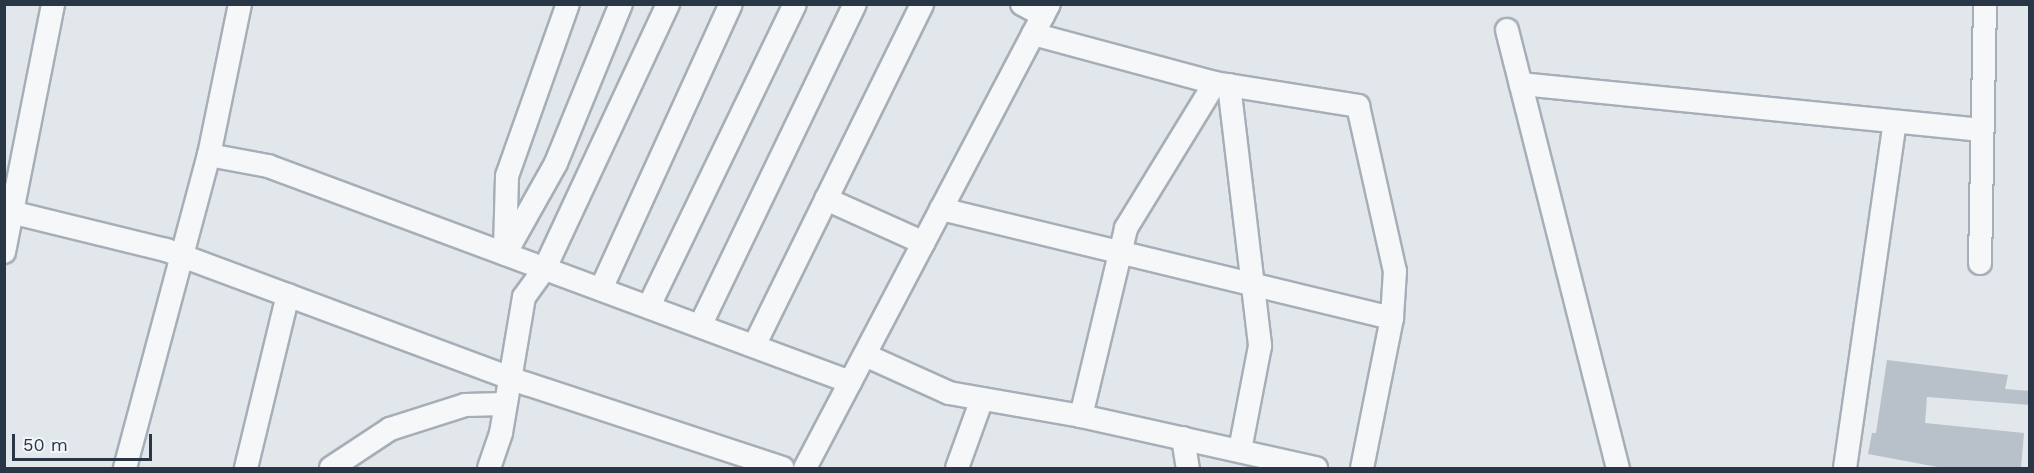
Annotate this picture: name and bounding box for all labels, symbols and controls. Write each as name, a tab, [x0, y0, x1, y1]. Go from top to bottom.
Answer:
scale bar	[15, 422, 154, 460]
text: 50 m	[23, 434, 68, 455]

